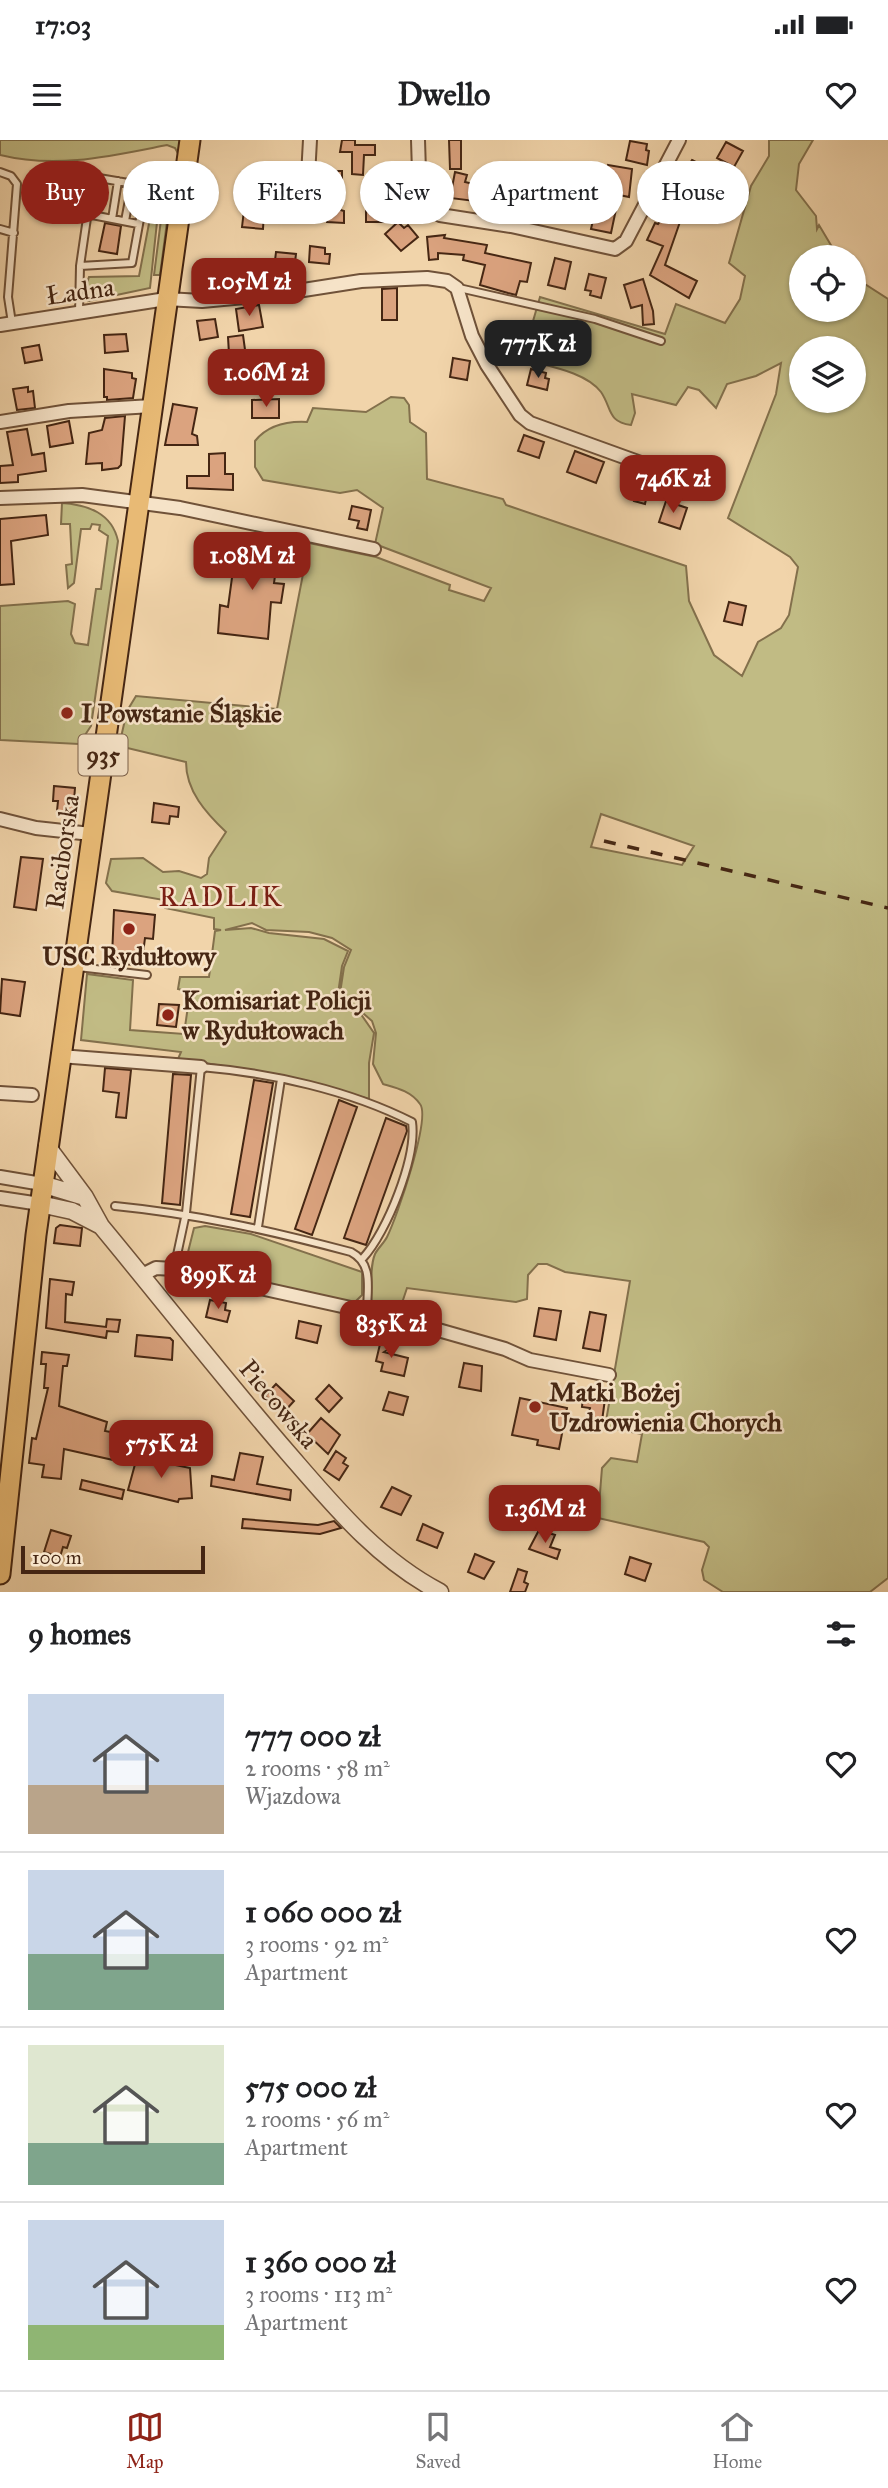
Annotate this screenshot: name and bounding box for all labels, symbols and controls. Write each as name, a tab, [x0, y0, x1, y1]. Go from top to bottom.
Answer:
text: 17:03	[35, 9, 91, 41]
text: Dwello	[398, 75, 490, 114]
icon: menu	[28, 76, 66, 114]
icon: heart	[822, 76, 860, 114]
chip: Buy	[21, 161, 109, 224]
chip: Rent	[123, 161, 219, 224]
chip: Filters	[233, 161, 346, 224]
chip: New	[360, 161, 454, 224]
chip: Apartment	[468, 161, 623, 224]
chip: House	[637, 161, 749, 224]
map controls	[789, 245, 866, 413]
button: locate	[789, 245, 866, 322]
pin: 1.05M zł	[177, 258, 321, 318]
text: 1.05M zł	[207, 267, 291, 295]
street label: Ładna	[44, 270, 116, 312]
pin: 777K zł	[473, 320, 603, 380]
text: 777K zł	[501, 329, 575, 357]
button: layers	[789, 336, 866, 413]
pin: 1.06M zł	[194, 350, 338, 409]
text: 1.06M zł	[224, 358, 308, 386]
pin: 746K zł	[608, 456, 738, 515]
text: 746K zł	[636, 464, 710, 492]
pin: 1.08M zł	[180, 532, 324, 592]
text: 1.08M zł	[209, 541, 295, 569]
place label: I Powstanie Śląskie	[81, 697, 282, 729]
marker: I Powstanie Śląskie	[59, 705, 75, 721]
road number: 935	[78, 734, 128, 776]
street label: Raciborska	[38, 793, 86, 911]
district label: RADLIK	[159, 879, 283, 914]
marker: USC Rydułtowy	[121, 921, 137, 937]
place label: USC Rydułtowy	[42, 940, 218, 972]
place label: Komisariat Policji w Rydułtowach	[181, 984, 372, 1046]
marker: Komisariat Policji w Rydułtowach	[160, 1007, 176, 1023]
pin: 899K zł	[153, 1252, 283, 1311]
text: 899K zł	[180, 1260, 256, 1288]
pin: 835K zł	[326, 1300, 456, 1360]
text: 835K zł	[356, 1309, 426, 1337]
street label: Piecowska	[233, 1353, 325, 1455]
place label: Matki Bożej Uzdrowienia Chorych	[549, 1376, 783, 1438]
marker: Matki Bożej Uzdrowienia Chorych	[527, 1399, 543, 1415]
pin: 575K zł	[96, 1420, 226, 1480]
text: 575K zł	[125, 1429, 197, 1457]
pin: 1.36M zł	[473, 1486, 617, 1545]
text: 1.36M zł	[505, 1494, 585, 1522]
scale bar	[21, 1543, 205, 1575]
text: 100 m	[32, 1546, 82, 1569]
icon: filters	[822, 1615, 860, 1653]
text: 9 homes	[28, 1616, 131, 1652]
text: 777 000 zł	[245, 1718, 380, 1754]
icon: home	[84, 1722, 168, 1806]
icon: heart	[822, 1745, 860, 1783]
text: 2 rooms · 58 m²	[245, 1754, 390, 1782]
text: Wjazdowa	[245, 1782, 341, 1810]
text: 1 060 000 zł	[245, 1894, 401, 1930]
icon: home	[84, 1898, 168, 1982]
icon: heart	[822, 1921, 860, 1959]
text: 3 rooms · 92 m²	[245, 1930, 388, 1958]
text: Apartment	[245, 1958, 348, 1986]
text: 575 000 zł	[245, 2069, 376, 2105]
icon: home	[84, 2073, 168, 2157]
icon: heart	[822, 2096, 860, 2134]
text: 2 rooms · 56 m²	[245, 2105, 389, 2133]
text: Apartment	[245, 2133, 348, 2161]
text: 1 360 000 zł	[245, 2244, 395, 2280]
icon: home	[84, 2248, 168, 2332]
icon: heart	[822, 2271, 860, 2309]
text: 3 rooms · 113 m²	[245, 2280, 392, 2308]
text: Apartment	[245, 2308, 348, 2336]
tab: Map	[126, 2408, 164, 2473]
tab: Saved	[416, 2408, 461, 2473]
tab: Home	[712, 2408, 762, 2473]

